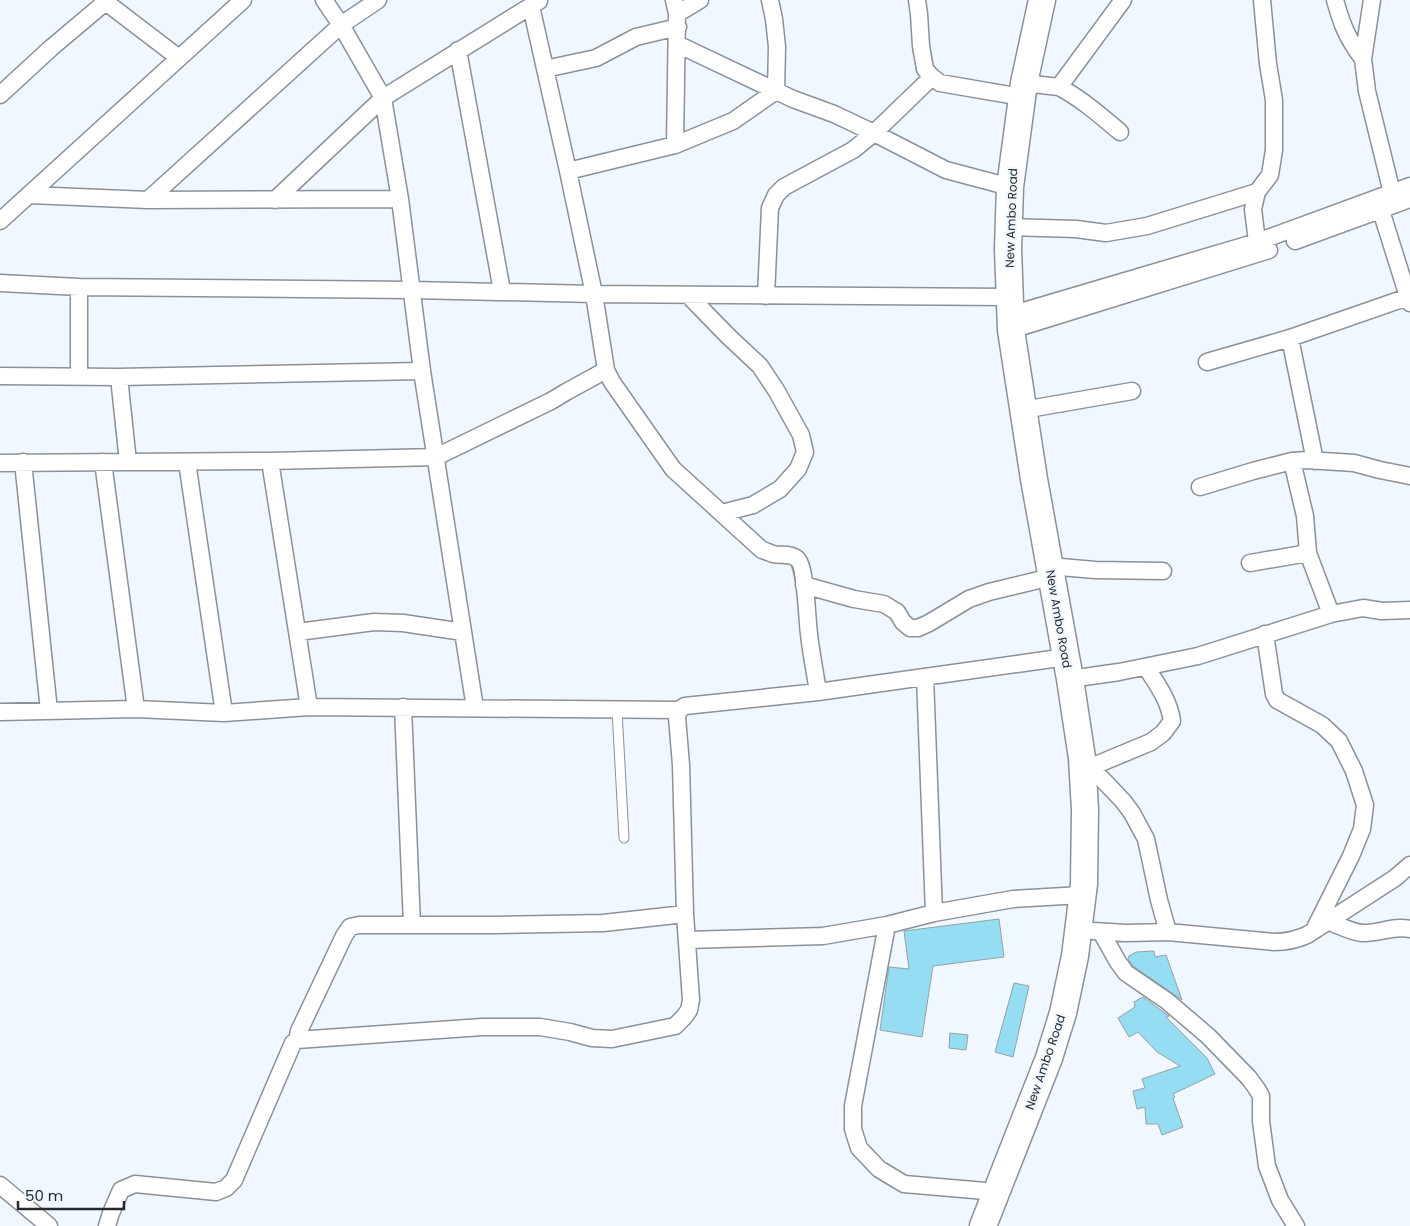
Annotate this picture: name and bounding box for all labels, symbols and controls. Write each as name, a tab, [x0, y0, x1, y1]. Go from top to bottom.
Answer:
street label: New Ambo Road	[1001, 168, 1021, 268]
street label: New Ambo Road	[1042, 568, 1076, 670]
street label: New Ambo Road	[1021, 1012, 1069, 1112]
scale bar	[18, 1178, 124, 1210]
text: 50 m	[25, 1185, 63, 1206]

